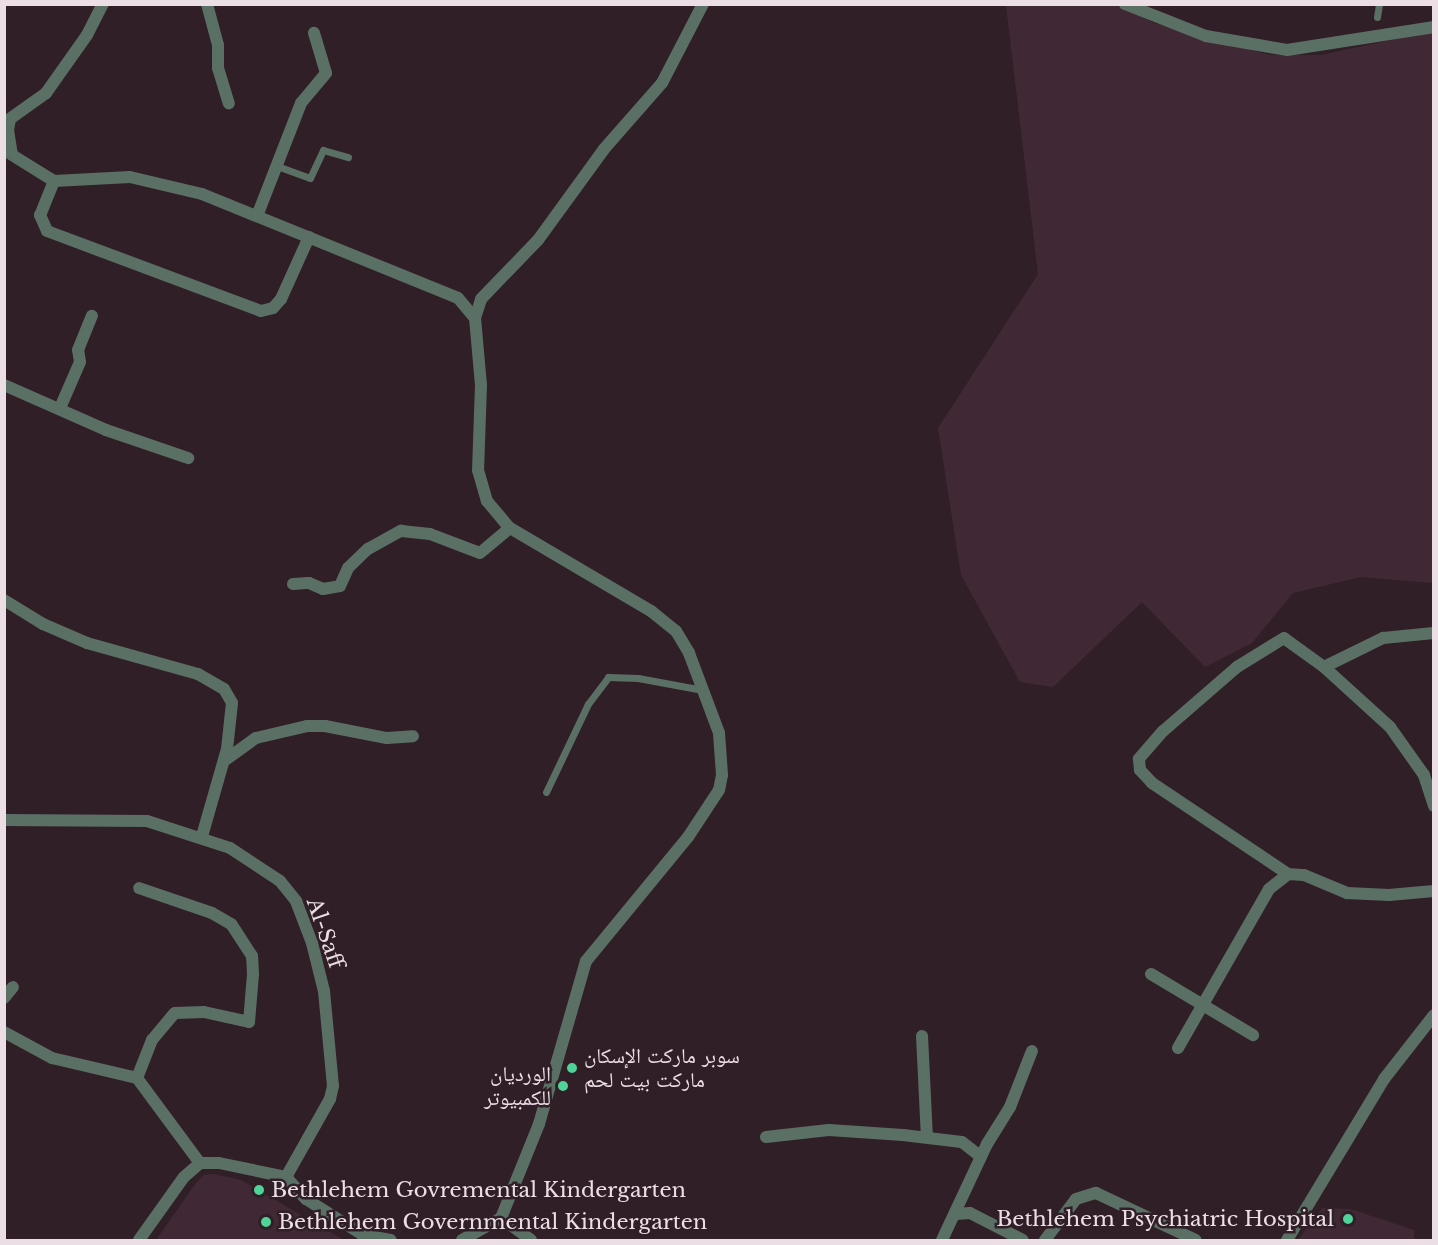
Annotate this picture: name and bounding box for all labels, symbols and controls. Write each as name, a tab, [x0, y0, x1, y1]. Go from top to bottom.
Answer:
street label: Al-Saff	[301, 894, 349, 972]
place label: سوبر ماركت الإسكان ماركت بيت لحم	[584, 1043, 740, 1093]
place label: الورديان للكمبيوتر	[484, 1061, 551, 1111]
marker: سوبر ماركت الإسكان ماركت بيت لحم	[565, 1061, 579, 1075]
marker: الورديان للكمبيوتر	[556, 1079, 570, 1093]
place label: Bethlehem Govremental Kindergarten	[271, 1177, 686, 1203]
marker: Bethlehem Govremental Kindergarten	[252, 1183, 266, 1197]
place label: Bethlehem Psychiatric Hospital	[996, 1206, 1334, 1232]
place label: Bethlehem Governmental Kindergarten	[278, 1209, 707, 1235]
marker: Bethlehem Psychiatric Hospital	[1339, 1210, 1357, 1228]
marker: Bethlehem Governmental Kindergarten	[259, 1215, 273, 1229]

